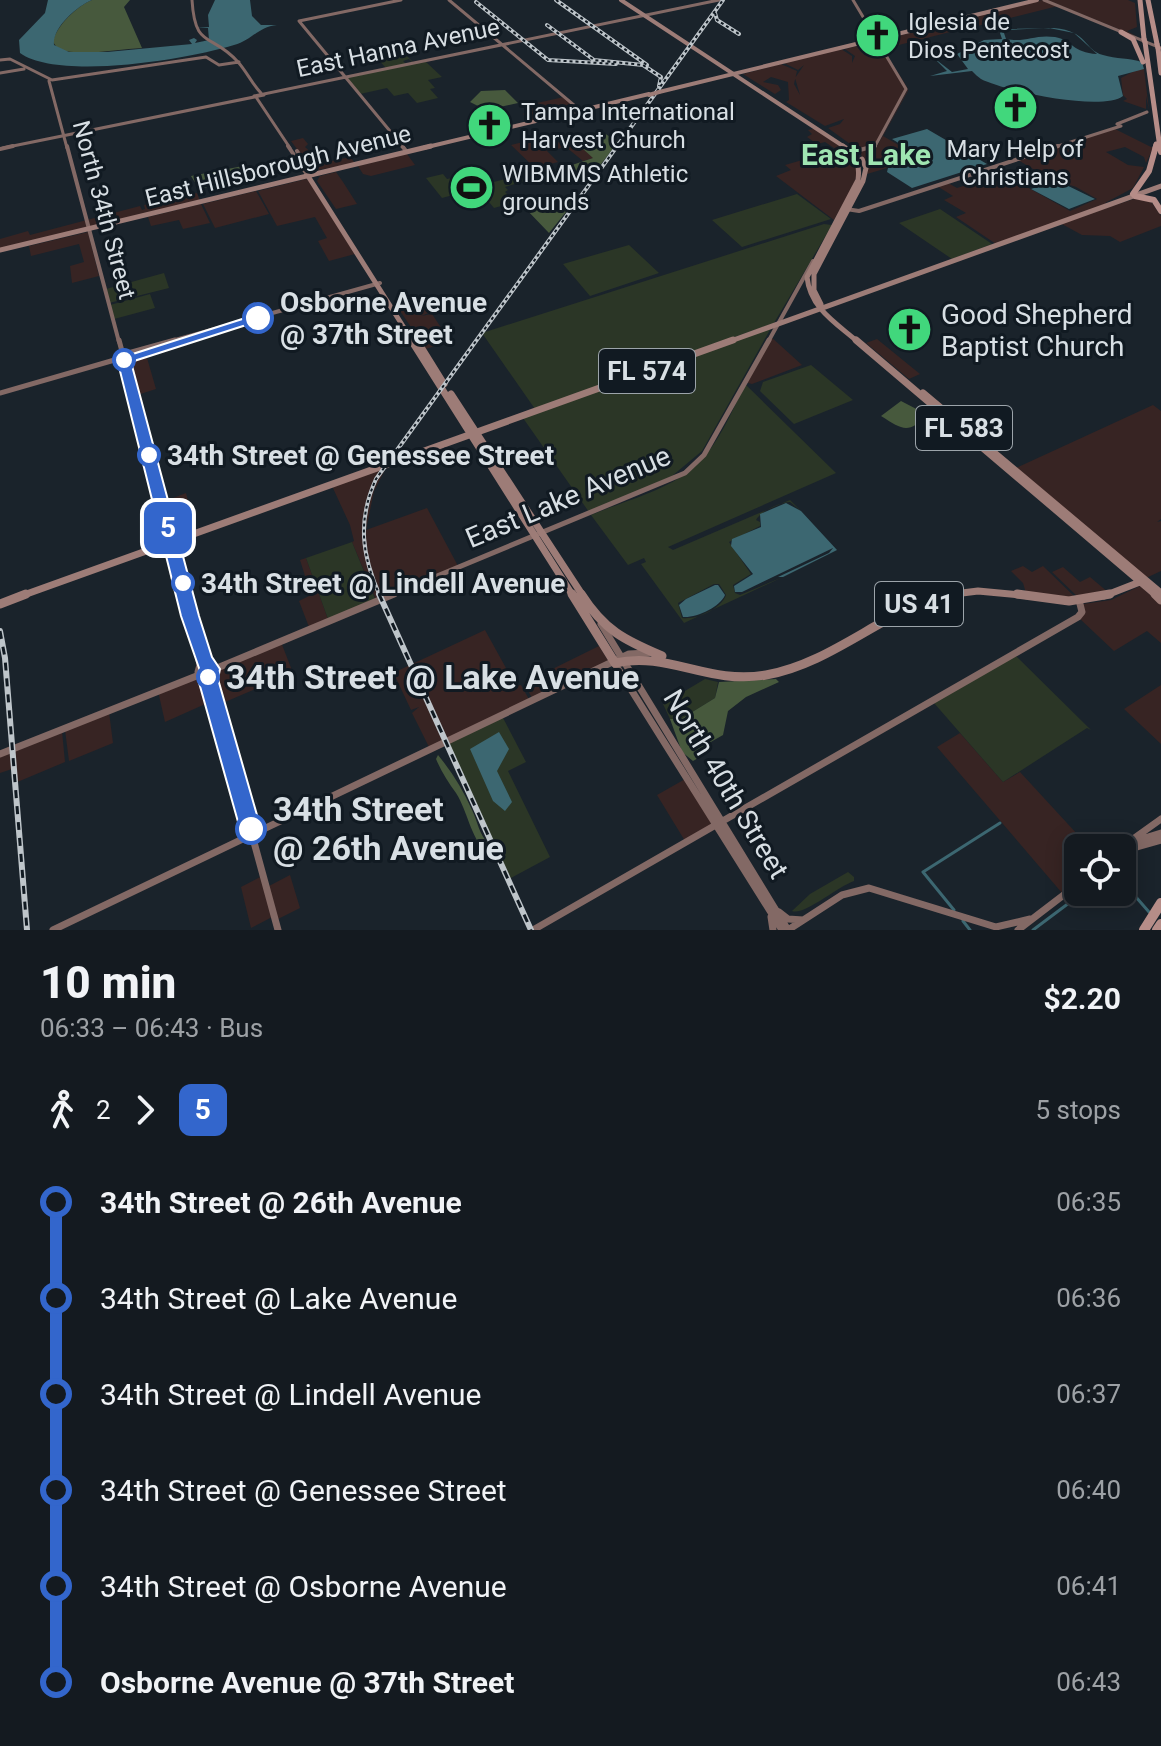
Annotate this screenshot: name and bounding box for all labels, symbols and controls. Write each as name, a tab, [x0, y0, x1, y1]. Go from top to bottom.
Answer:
place label: Iglesia de Dios Pentecost	[908, 8, 1070, 64]
church icon: Iglesia de Dios Pentecost	[853, 12, 901, 60]
street label: East Hanna Avenue	[294, 13, 502, 83]
church icon: Mary Help of Christians	[991, 83, 1039, 131]
place label: Tampa International Harvest Church	[521, 98, 735, 154]
church icon: Tampa International Harvest Church	[466, 102, 514, 150]
street label: North 34th Street	[67, 118, 141, 303]
street label: East Hillsborough Avenue	[142, 119, 414, 213]
place label: Mary Help of Christians	[947, 135, 1084, 191]
district label: East Lake	[801, 137, 931, 172]
place label: WIBMMS Athletic grounds	[502, 160, 688, 216]
sports icon: WIBMMS Athletic grounds	[447, 164, 495, 212]
place label: Osborne Avenue @ 37th Street	[280, 286, 487, 351]
place label: Good Shepherd Baptist Church	[941, 298, 1133, 363]
marker: Osborne Avenue @ 37th Street	[243, 303, 273, 333]
church icon: Good Shepherd Baptist Church	[886, 306, 934, 354]
unlabelled marker	[113, 349, 135, 371]
road number: FL 574	[599, 349, 695, 393]
road number: FL 583	[916, 406, 1012, 450]
place label: 34th Street @ Genessee Street	[167, 439, 554, 472]
street label: East Lake Avenue	[461, 439, 675, 555]
marker: 34th Street @ Genessee Street	[138, 444, 160, 466]
line badge: 5	[142, 502, 194, 554]
text: 5	[160, 511, 176, 544]
place label: 34th Street @ Lindell Avenue	[201, 567, 565, 600]
marker: 34th Street @ Lindell Avenue	[172, 572, 194, 594]
road number: US 41	[875, 582, 963, 626]
place label: 34th Street @ Lake Avenue	[226, 657, 639, 697]
marker: 34th Street @ Lake Avenue	[197, 666, 219, 688]
street label: North 40th Street	[657, 684, 795, 884]
place label: 34th Street @ 26th Avenue	[273, 789, 504, 868]
marker: 34th Street @ 26th Avenue	[236, 814, 266, 844]
map controls	[1064, 834, 1136, 906]
button: locate	[1064, 834, 1136, 906]
text: 10 min	[40, 957, 176, 1009]
text: $2.20	[1043, 981, 1121, 1016]
text: 06:33 – 06:43 · Bus	[40, 1013, 263, 1043]
icon: walk	[40, 1088, 84, 1132]
icon: forward	[123, 1088, 167, 1132]
text: 5	[195, 1093, 211, 1126]
text: 2	[96, 1095, 111, 1125]
text: 5 stops	[1035, 1095, 1121, 1125]
text: 34th Street @ 26th Avenue	[100, 1185, 462, 1220]
text: 06:35	[1056, 1187, 1121, 1217]
text: 34th Street @ Lake Avenue	[100, 1281, 457, 1316]
text: 06:36	[1056, 1283, 1121, 1313]
text: 34th Street @ Lindell Avenue	[100, 1377, 481, 1412]
text: 06:37	[1056, 1379, 1121, 1409]
text: 34th Street @ Genessee Street	[100, 1473, 507, 1508]
text: 06:40	[1056, 1475, 1121, 1505]
text: 34th Street @ Osborne Avenue	[100, 1569, 507, 1604]
text: 06:41	[1056, 1571, 1121, 1601]
text: Osborne Avenue @ 37th Street	[100, 1665, 514, 1700]
text: 06:43	[1056, 1667, 1121, 1697]

